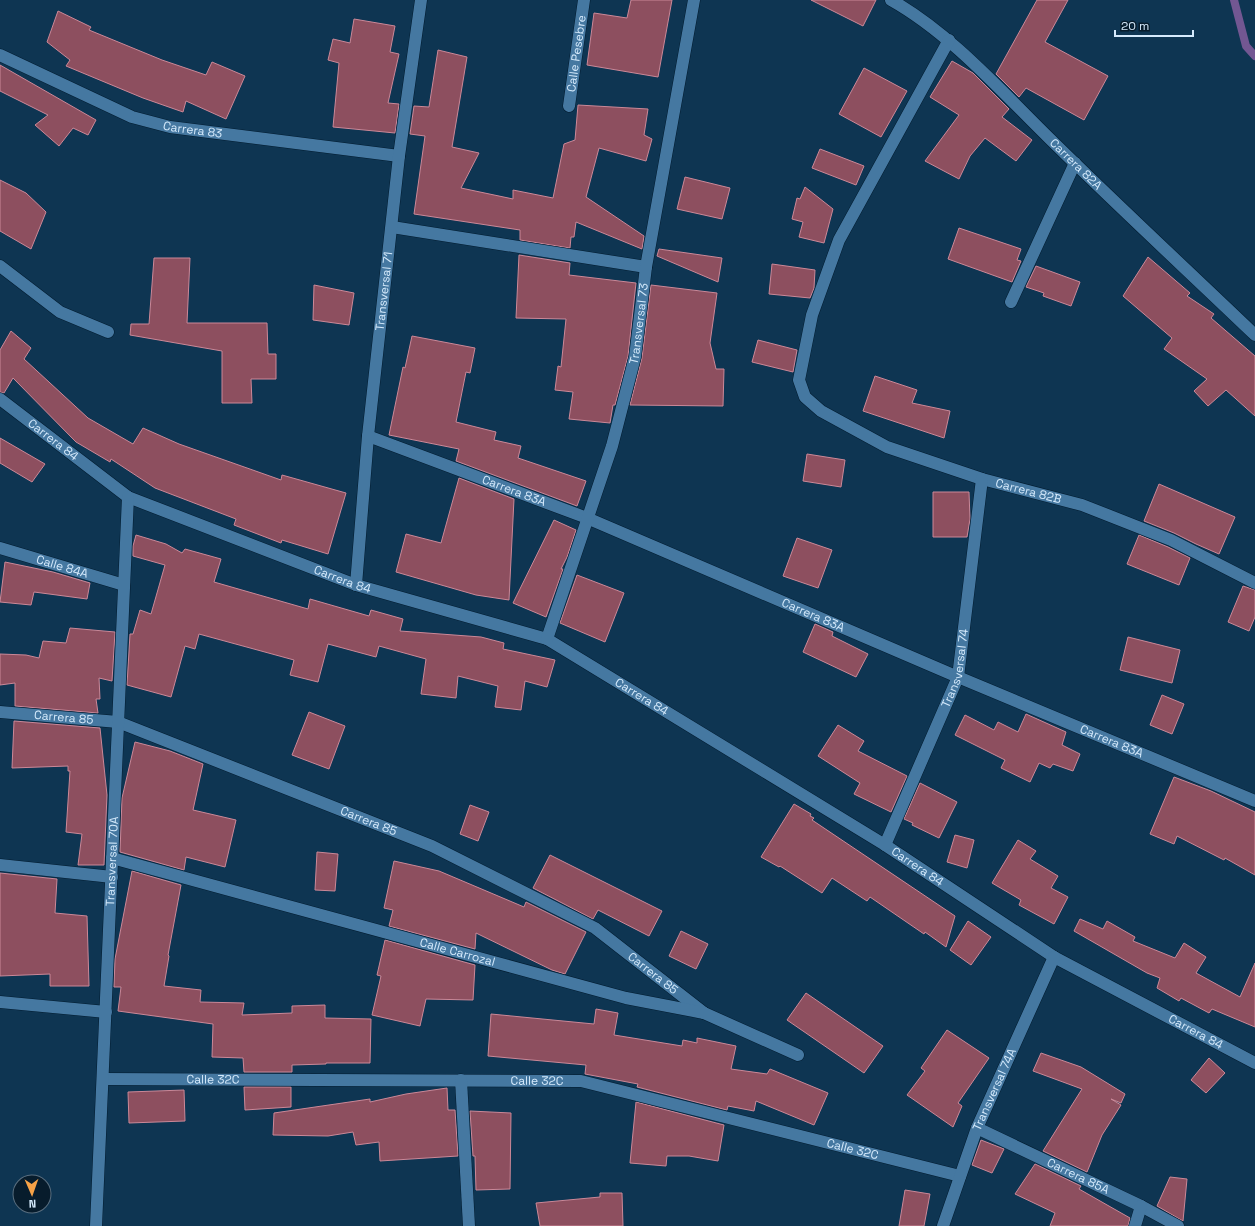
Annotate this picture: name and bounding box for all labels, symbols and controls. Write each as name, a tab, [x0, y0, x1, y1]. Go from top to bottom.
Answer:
scale bar	[1115, 12, 1193, 38]
street label: Calle Pesebre	[563, 14, 590, 93]
text: 20 m	[1121, 18, 1149, 34]
street label: Carrera 83	[161, 117, 223, 142]
street label: Carrera 82A	[1046, 135, 1106, 194]
street label: Transversal 71	[372, 251, 396, 332]
street label: Transversal 73	[625, 282, 652, 366]
street label: Carrera 84	[25, 415, 82, 465]
street label: Carrera 83A	[480, 471, 549, 510]
street label: Carrera 82B	[994, 475, 1063, 507]
street label: Calle 84A	[34, 551, 91, 582]
street label: Carrera 84	[312, 561, 373, 597]
street label: Carrera 83A	[779, 594, 848, 636]
street label: Transversal 74	[938, 627, 972, 710]
street label: Carrera 84	[612, 674, 672, 719]
street label: Carrera 85	[33, 707, 94, 728]
street label: Carrera 83A	[1078, 721, 1146, 762]
street label: Carrera 85	[338, 803, 399, 839]
street label: Transversal 70A	[102, 816, 122, 907]
street label: Carrera 84	[888, 843, 947, 890]
street label: Calle Carrozal	[418, 934, 497, 970]
street label: Carrera 85	[625, 949, 681, 998]
street label: Carrera 84	[1166, 1011, 1226, 1053]
street label: Transversal 74A	[969, 1045, 1020, 1133]
street label: Calle 32C	[186, 1071, 240, 1088]
street label: Calle 32C	[510, 1073, 564, 1089]
street label: Calle 32C	[825, 1135, 880, 1163]
street label: Carrera 85A	[1044, 1154, 1112, 1198]
north arrow	[12, 1174, 52, 1214]
text: N	[28, 1197, 36, 1211]

